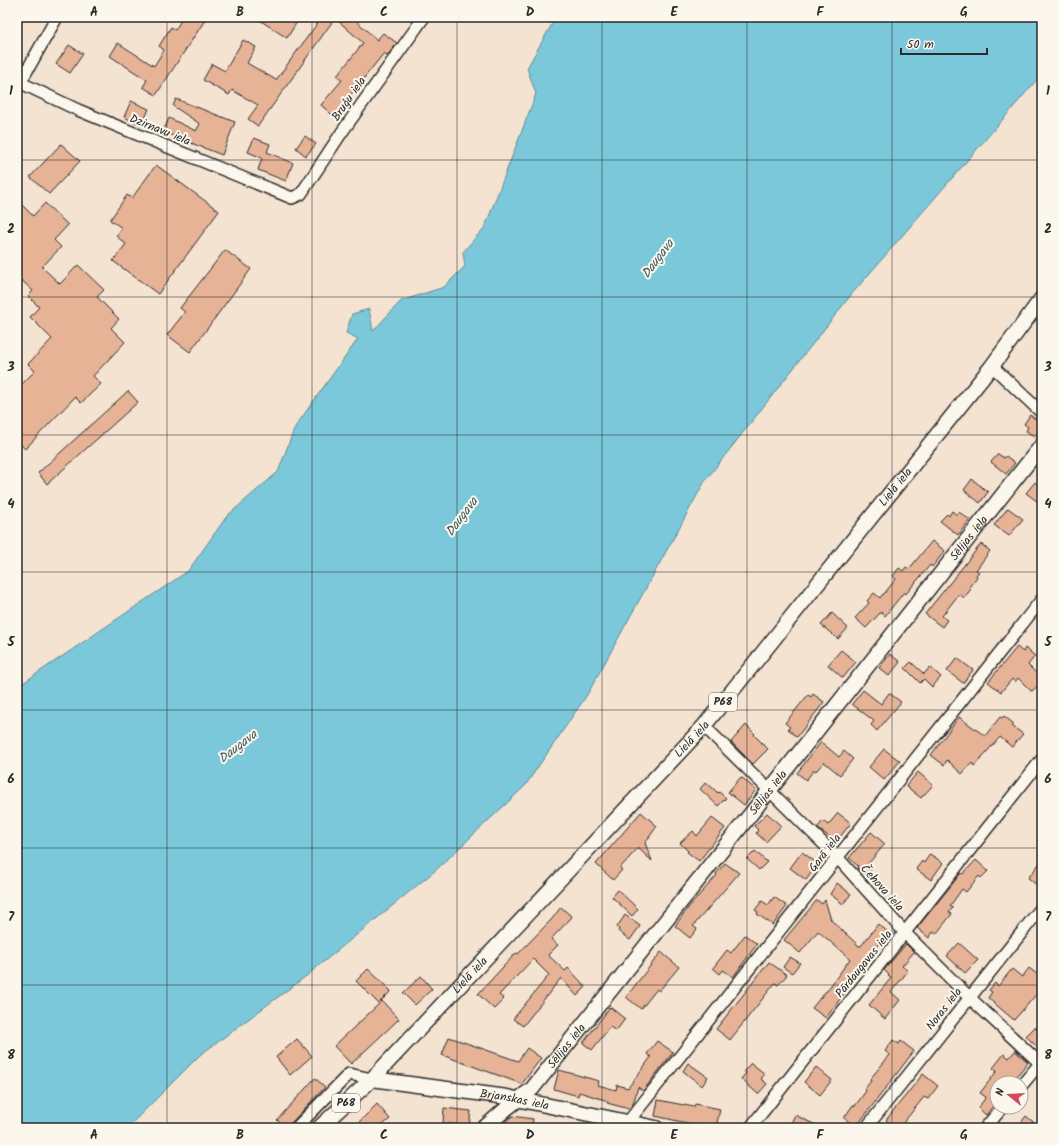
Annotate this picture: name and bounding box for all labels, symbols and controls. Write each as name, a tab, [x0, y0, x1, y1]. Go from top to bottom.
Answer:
text: A	[90, 2, 98, 23]
text: B	[236, 2, 244, 23]
text: C	[380, 2, 388, 23]
text: D	[526, 2, 535, 23]
text: E	[670, 2, 678, 23]
text: F	[816, 2, 824, 23]
text: G	[960, 2, 968, 23]
scale bar	[901, 30, 987, 56]
text: 50 m	[907, 35, 934, 54]
street label: Bruģu iela	[327, 73, 371, 125]
text: 1	[9, 81, 13, 102]
text: 1	[1046, 81, 1050, 102]
street label: Dzirnavu iela	[127, 109, 194, 151]
text: 2	[7, 219, 15, 240]
text: 2	[1044, 219, 1052, 240]
water label: Daugava	[636, 234, 680, 283]
text: 3	[6, 357, 15, 378]
text: 3	[1043, 357, 1052, 378]
street label: Lielā iela	[874, 463, 917, 510]
water label: Daugava	[440, 492, 484, 541]
text: 4	[7, 494, 15, 515]
text: 4	[1044, 494, 1052, 515]
street label: Sēlijas iela	[945, 511, 993, 565]
text: 5	[7, 632, 16, 653]
text: 5	[1044, 632, 1053, 653]
road number: P68	[709, 693, 737, 711]
street label: Lielā iela	[669, 716, 715, 762]
water label: Daugava	[214, 724, 263, 769]
street label: Sēlijas iela	[744, 765, 792, 819]
text: 6	[7, 769, 15, 790]
text: 6	[1044, 769, 1052, 790]
street label: Garā iela	[804, 829, 846, 876]
street label: Čehova iela	[856, 860, 909, 916]
text: 7	[8, 907, 15, 928]
text: 7	[1045, 907, 1052, 928]
street label: Pārdaugavas iela	[831, 926, 898, 1002]
street label: Lielā iela	[447, 952, 492, 998]
street label: Noras iela	[921, 983, 967, 1035]
street label: Sēlijas iela	[542, 1019, 590, 1072]
text: 8	[7, 1045, 15, 1066]
text: 8	[1044, 1045, 1052, 1066]
north arrow	[989, 1075, 1029, 1115]
street label: Brjanskas iela	[479, 1084, 551, 1115]
text: N	[991, 1086, 1010, 1098]
road number: P68	[332, 1094, 360, 1112]
text: A	[90, 1125, 98, 1145]
text: B	[236, 1125, 244, 1145]
text: C	[380, 1125, 388, 1145]
text: D	[526, 1125, 535, 1145]
text: E	[670, 1125, 678, 1145]
text: F	[816, 1125, 824, 1145]
text: G	[960, 1125, 968, 1145]

